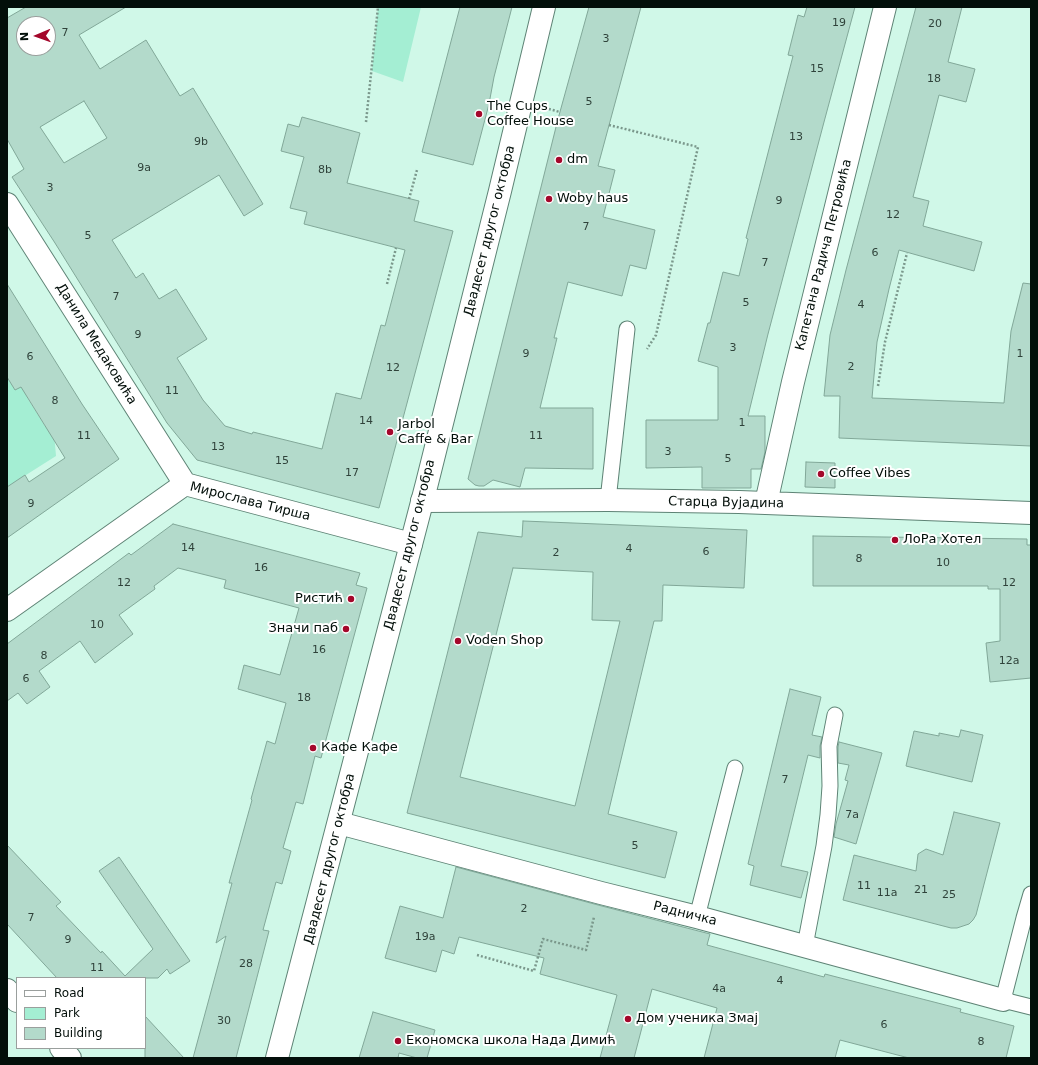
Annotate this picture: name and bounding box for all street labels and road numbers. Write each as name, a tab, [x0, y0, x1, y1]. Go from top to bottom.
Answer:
street label: Двадесет другог октобра	[461, 144, 519, 318]
street label: Капетана Радича Петровића	[793, 158, 855, 352]
street label: Данила Медаковића	[52, 281, 140, 407]
street label: Двадесет другог октобра	[381, 458, 439, 632]
street label: Мирослава Тирша	[188, 479, 312, 525]
street label: Старца Вујадина	[668, 494, 784, 512]
street label: Двадесет другог октобра	[301, 772, 359, 946]
street label: Радничка	[651, 899, 719, 929]

